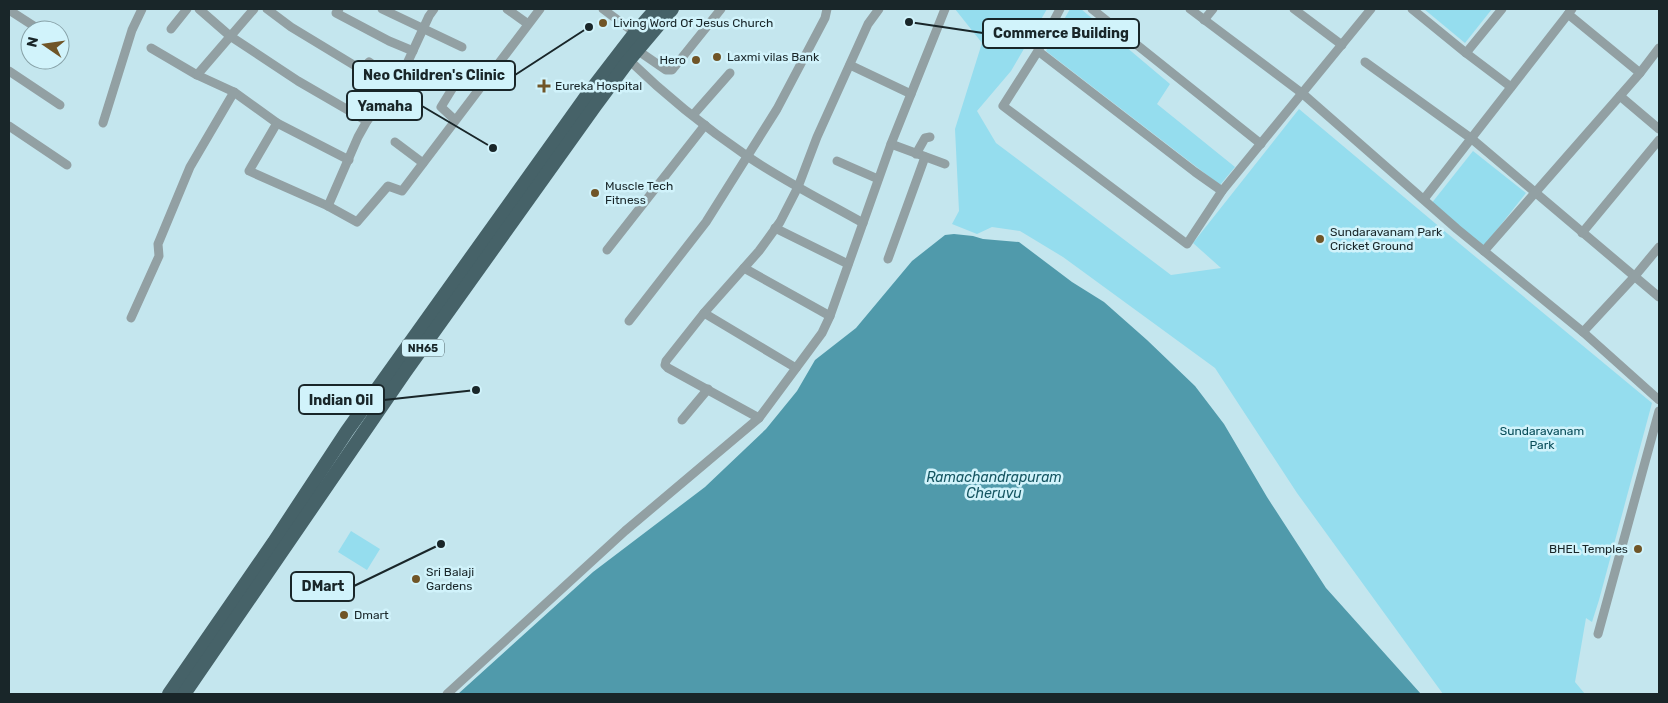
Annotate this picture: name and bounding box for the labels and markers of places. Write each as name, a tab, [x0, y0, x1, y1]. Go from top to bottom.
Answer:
place label: Living Word Of Jesus Church	[613, 16, 773, 30]
marker: Living Word Of Jesus Church	[597, 17, 609, 29]
callout: Commerce Building	[983, 19, 1139, 48]
place label: Laxmi vilas Bank	[727, 50, 820, 64]
marker: Laxmi vilas Bank	[711, 51, 723, 63]
place label: Hero	[659, 53, 686, 67]
marker: Hero	[690, 54, 702, 66]
callout: Neo Children's Clinic	[353, 61, 515, 90]
marker: Eureka Hospital	[537, 79, 551, 93]
place label: Eureka Hospital	[555, 79, 642, 93]
callout: Yamaha	[347, 91, 422, 120]
place label: Muscle Tech Fitness	[605, 179, 673, 207]
marker: Muscle Tech Fitness	[589, 187, 601, 199]
place label: Sundaravanam Park Cricket Ground	[1330, 225, 1443, 253]
marker: Sundaravanam Park Cricket Ground	[1314, 233, 1326, 245]
callout: Indian Oil	[299, 385, 384, 414]
place label: BHEL Temples	[1549, 542, 1628, 556]
marker: BHEL Temples	[1632, 543, 1644, 555]
place label: Sri Balaji Gardens	[426, 565, 474, 593]
callout: DMart	[291, 572, 354, 601]
marker: Sri Balaji Gardens	[410, 573, 422, 585]
place label: Dmart	[354, 608, 389, 622]
marker: Dmart	[338, 609, 350, 621]

